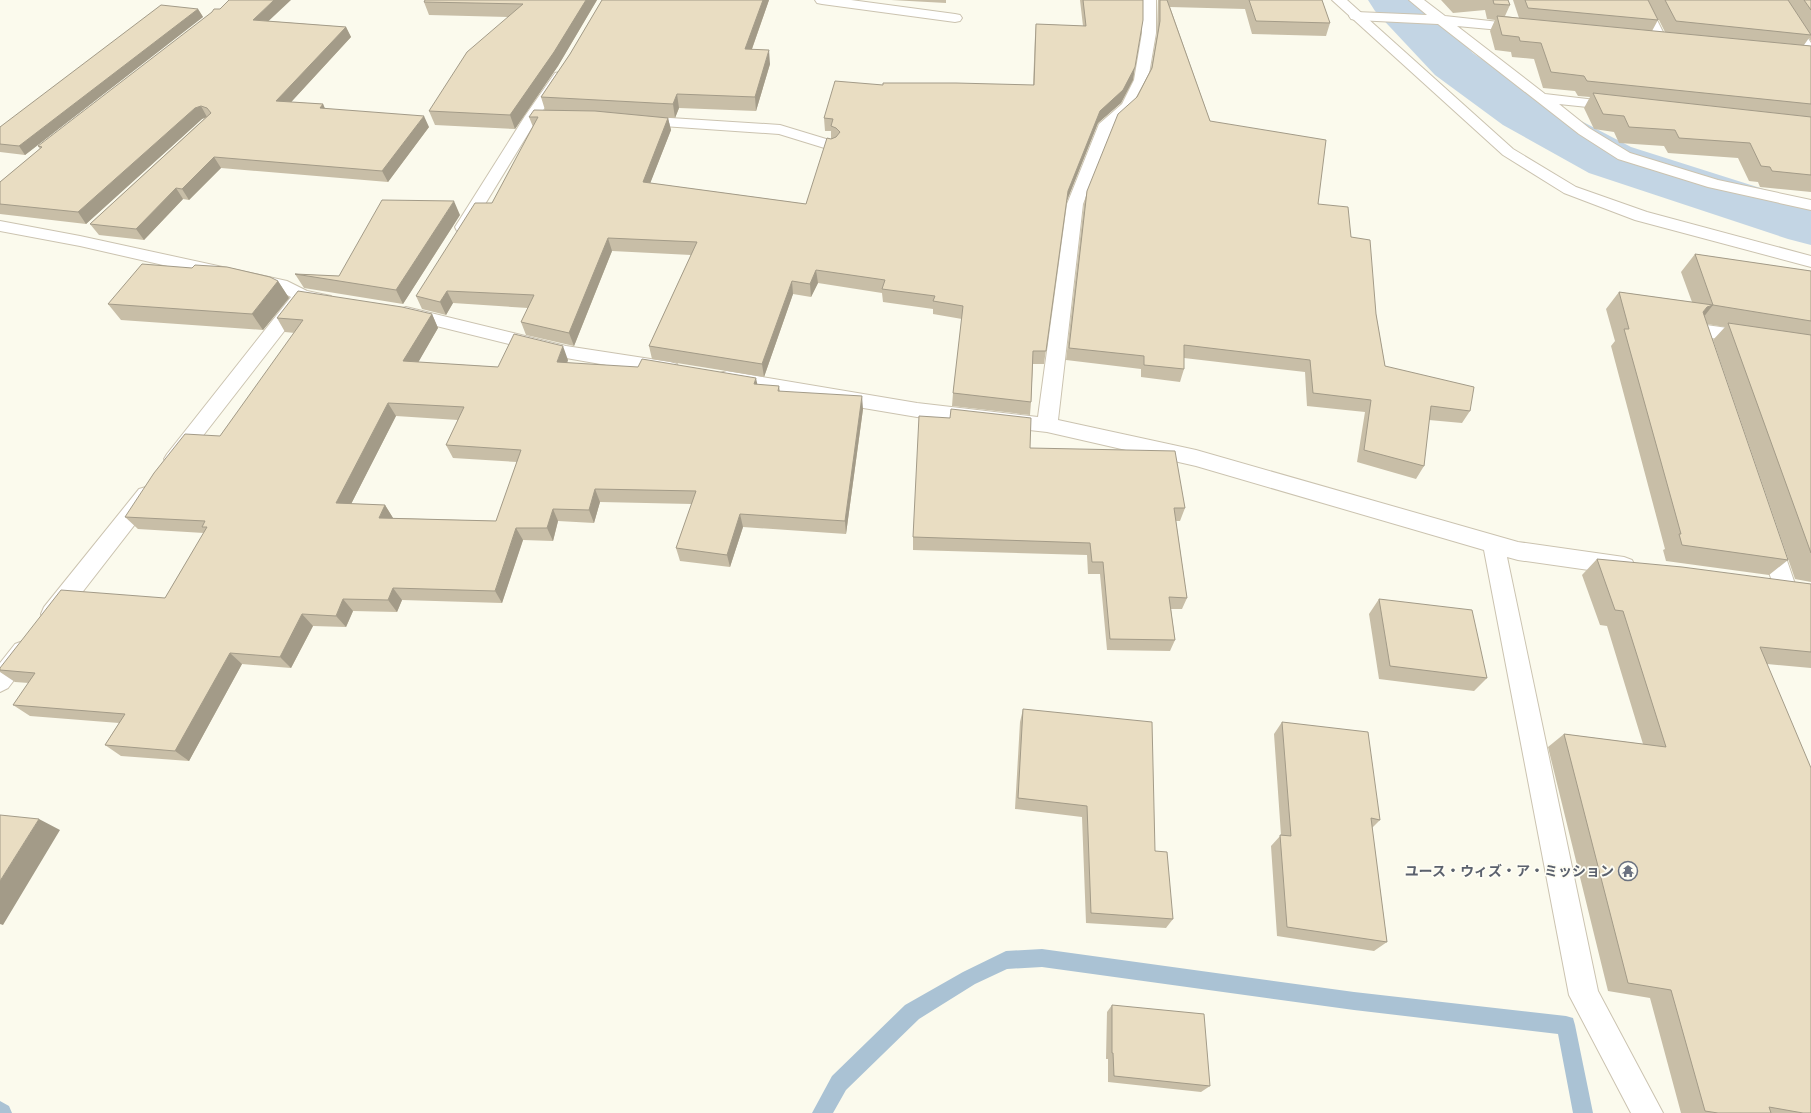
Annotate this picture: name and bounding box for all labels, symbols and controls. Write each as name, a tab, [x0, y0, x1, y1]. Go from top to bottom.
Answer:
temple icon: ユース・ウィズ・ア・ミッション	[1617, 860, 1639, 882]
place label: ユース・ウィズ・ア・ミッション	[1405, 862, 1614, 880]

